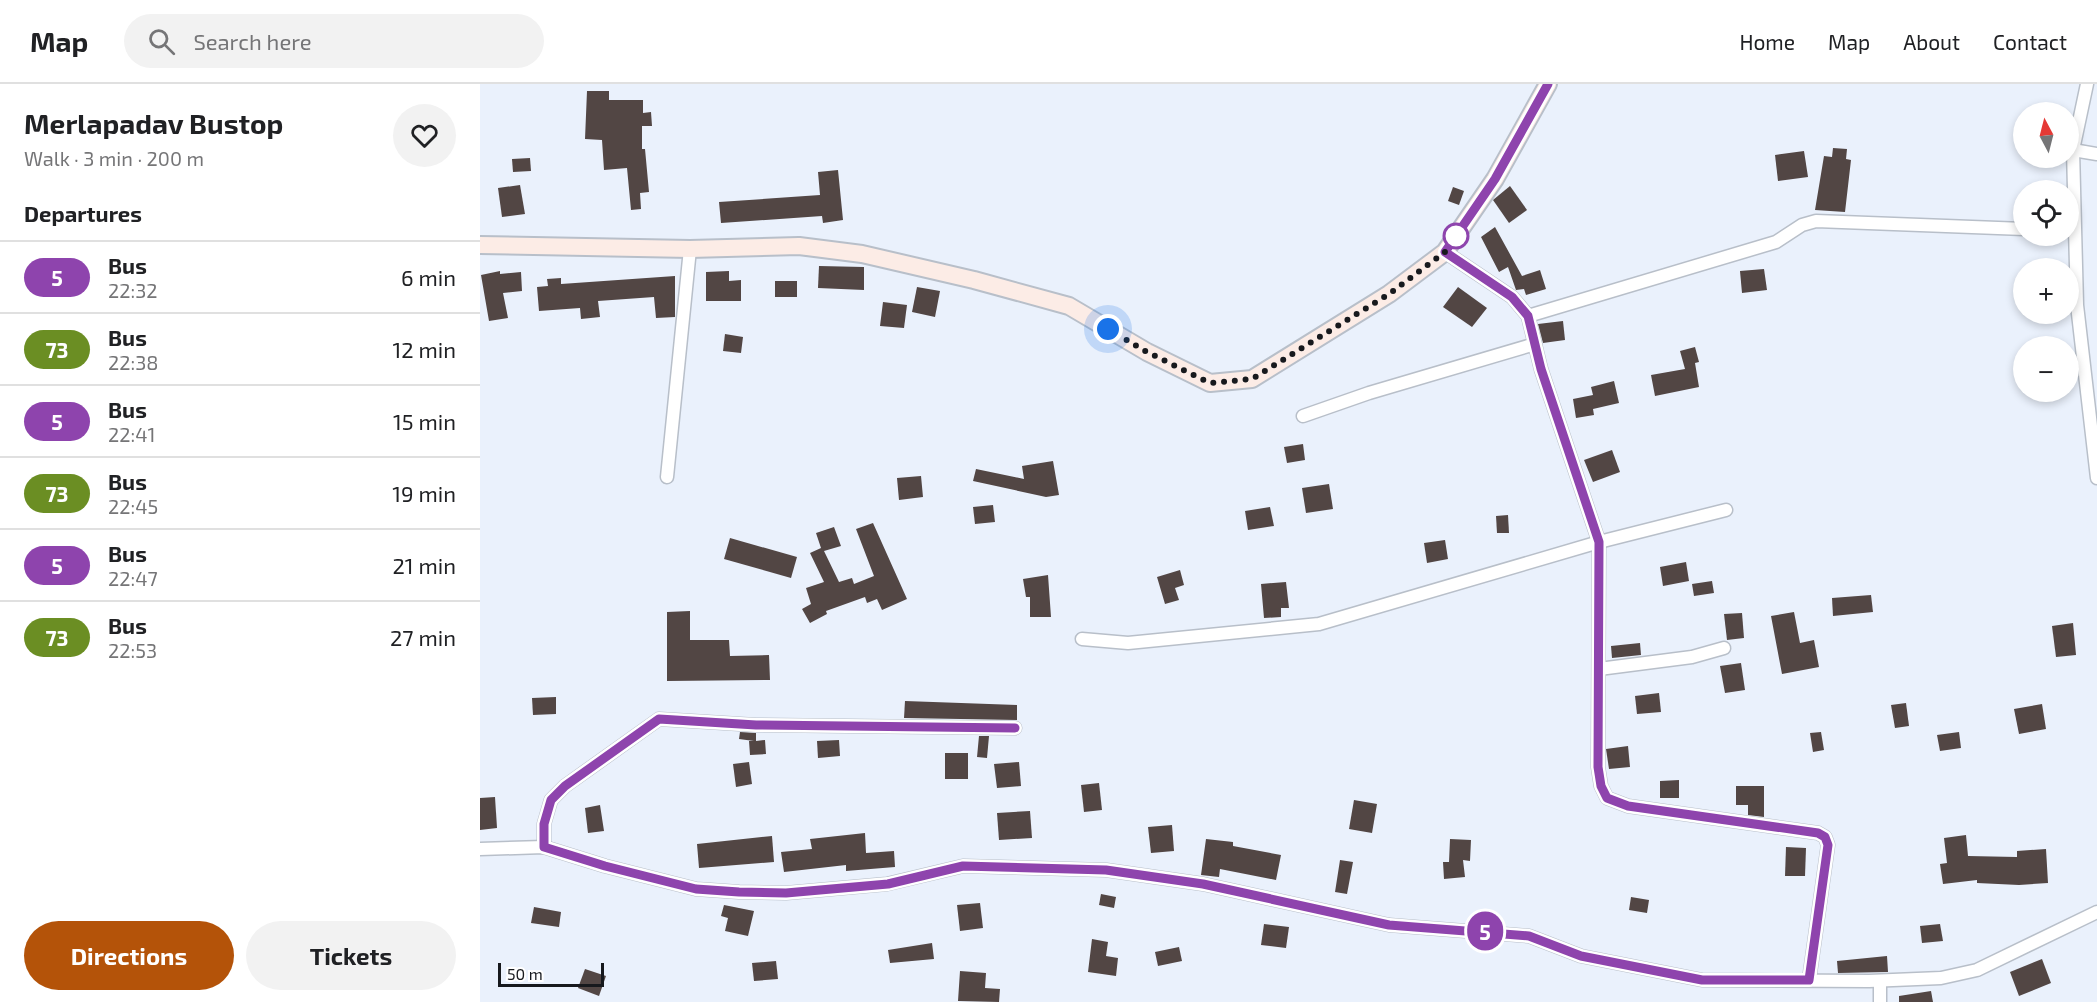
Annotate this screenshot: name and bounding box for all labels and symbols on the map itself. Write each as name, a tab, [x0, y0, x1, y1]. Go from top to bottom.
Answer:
north arrow	[2013, 102, 2079, 168]
unlabelled marker	[1443, 223, 1469, 249]
your location	[1093, 314, 1123, 344]
line badge: 5	[1466, 912, 1504, 950]
scale bar	[498, 960, 604, 988]

